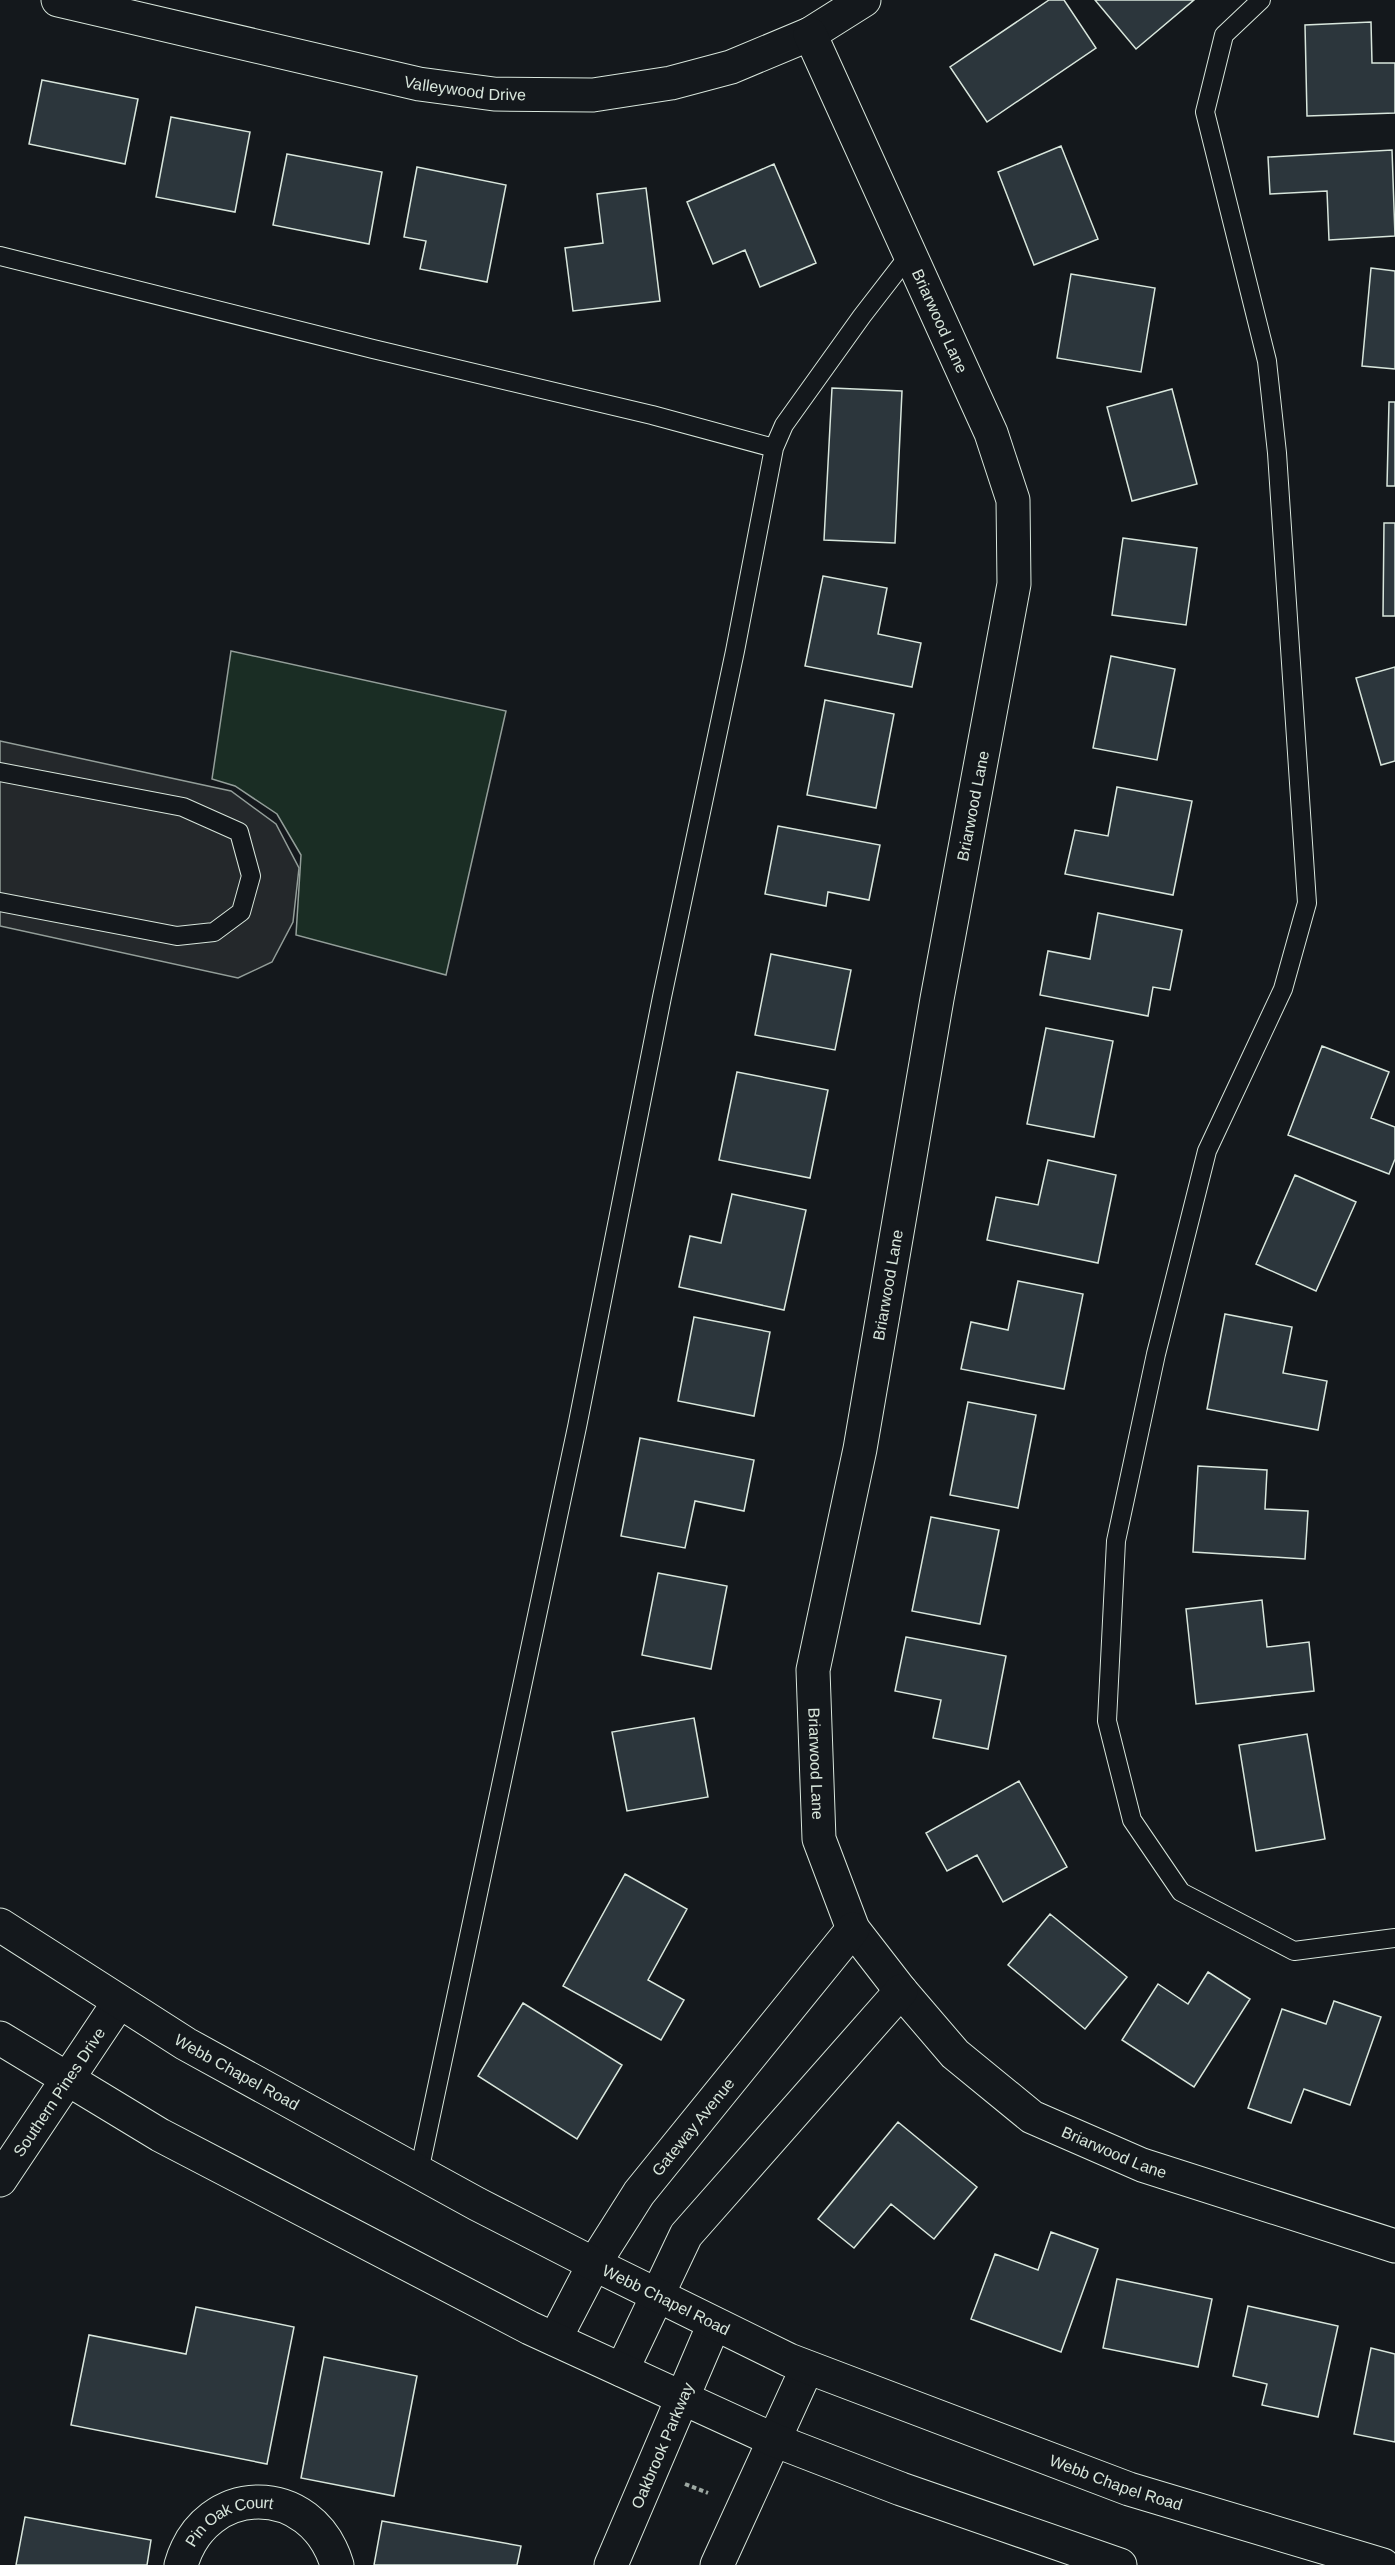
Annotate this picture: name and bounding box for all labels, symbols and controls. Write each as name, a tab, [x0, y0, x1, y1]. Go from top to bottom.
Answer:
street label: Valleywood Drive	[403, 72, 526, 103]
street label: Briarwood Lane	[909, 266, 971, 376]
street label: Briarwood Lane	[954, 749, 992, 863]
street label: Briarwood Lane	[870, 1228, 906, 1342]
street label: Briarwood Lane	[806, 1707, 827, 1820]
street label: Southern Pines Drive	[10, 2024, 108, 2159]
street label: Webb Chapel Road	[172, 2031, 302, 2113]
street label: Gateway Avenue	[648, 2074, 737, 2179]
street label: Briarwood Lane	[1059, 2123, 1169, 2181]
street label: Webb Chapel Road	[600, 2261, 733, 2338]
street label: Oakbrook Parkway	[628, 2380, 696, 2511]
street label: Webb Chapel Road	[1047, 2451, 1184, 2513]
street label: Pin Oak Court	[182, 2493, 275, 2549]

